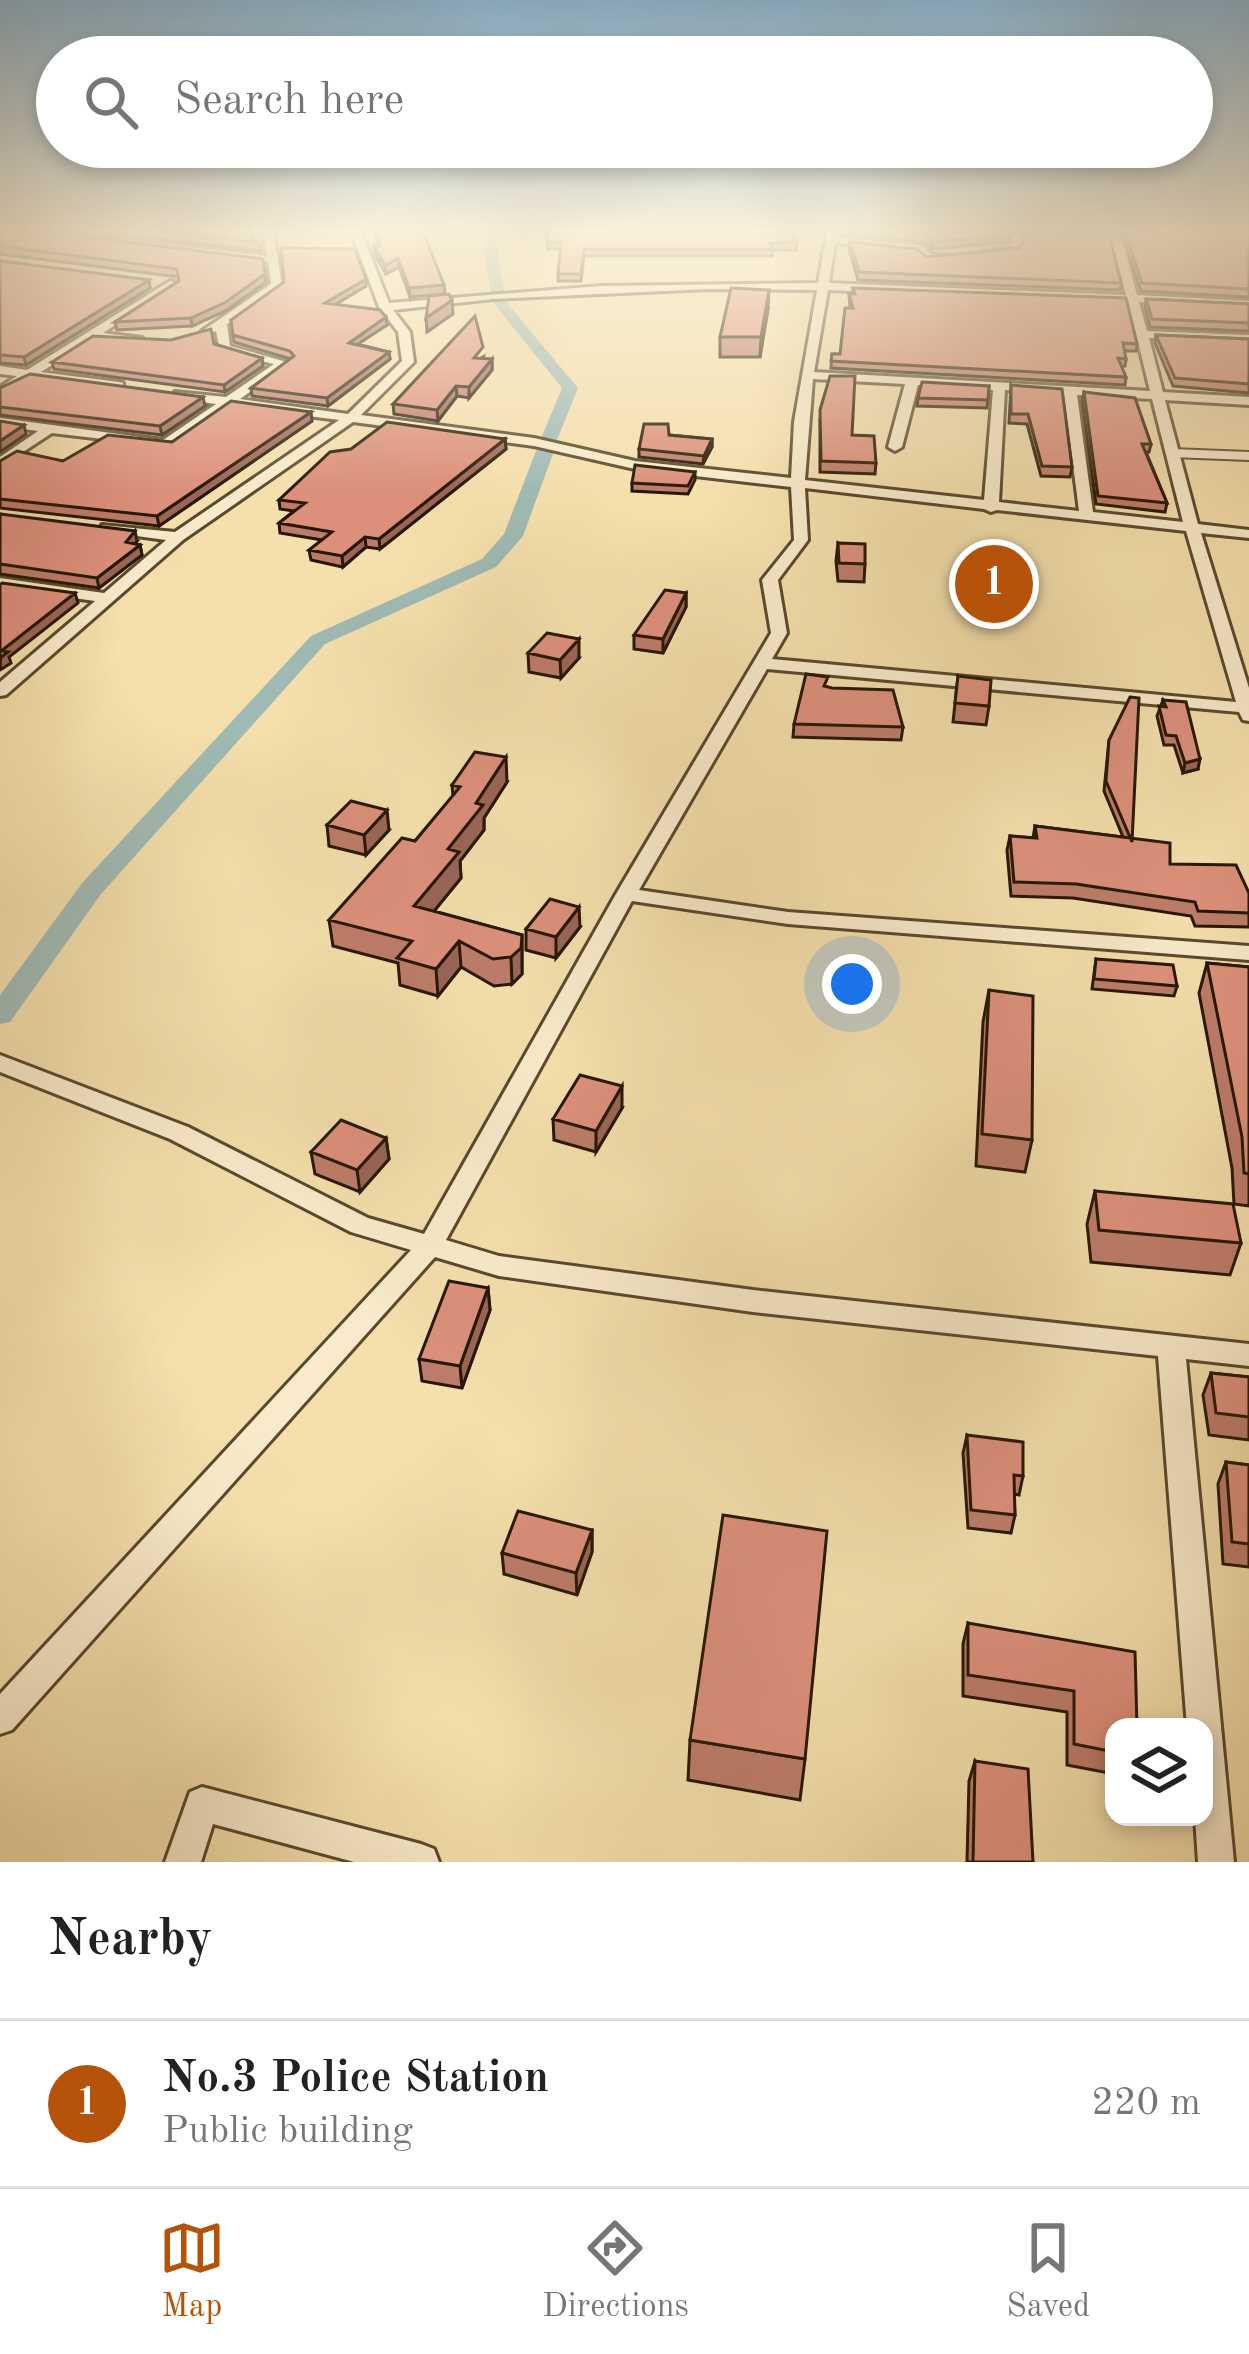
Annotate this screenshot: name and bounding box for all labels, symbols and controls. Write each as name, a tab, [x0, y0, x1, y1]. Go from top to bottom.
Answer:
search box	[36, 36, 1213, 168]
icon: search	[78, 69, 144, 135]
text: Search here	[174, 79, 404, 124]
pin: 1	[955, 539, 1033, 629]
your location	[822, 954, 882, 1014]
map controls	[1105, 1718, 1213, 1826]
button: layers	[1105, 1718, 1213, 1826]
text: Nearby	[48, 1915, 213, 1966]
text: No.3 Police Station	[162, 2057, 549, 2102]
text: 1	[76, 2084, 98, 2123]
text: 220 m	[1091, 2084, 1201, 2123]
text: Public building	[162, 2112, 413, 2151]
tab: Map	[159, 2215, 225, 2328]
tab: Directions	[542, 2215, 689, 2328]
tab: Saved	[1006, 2215, 1090, 2328]

